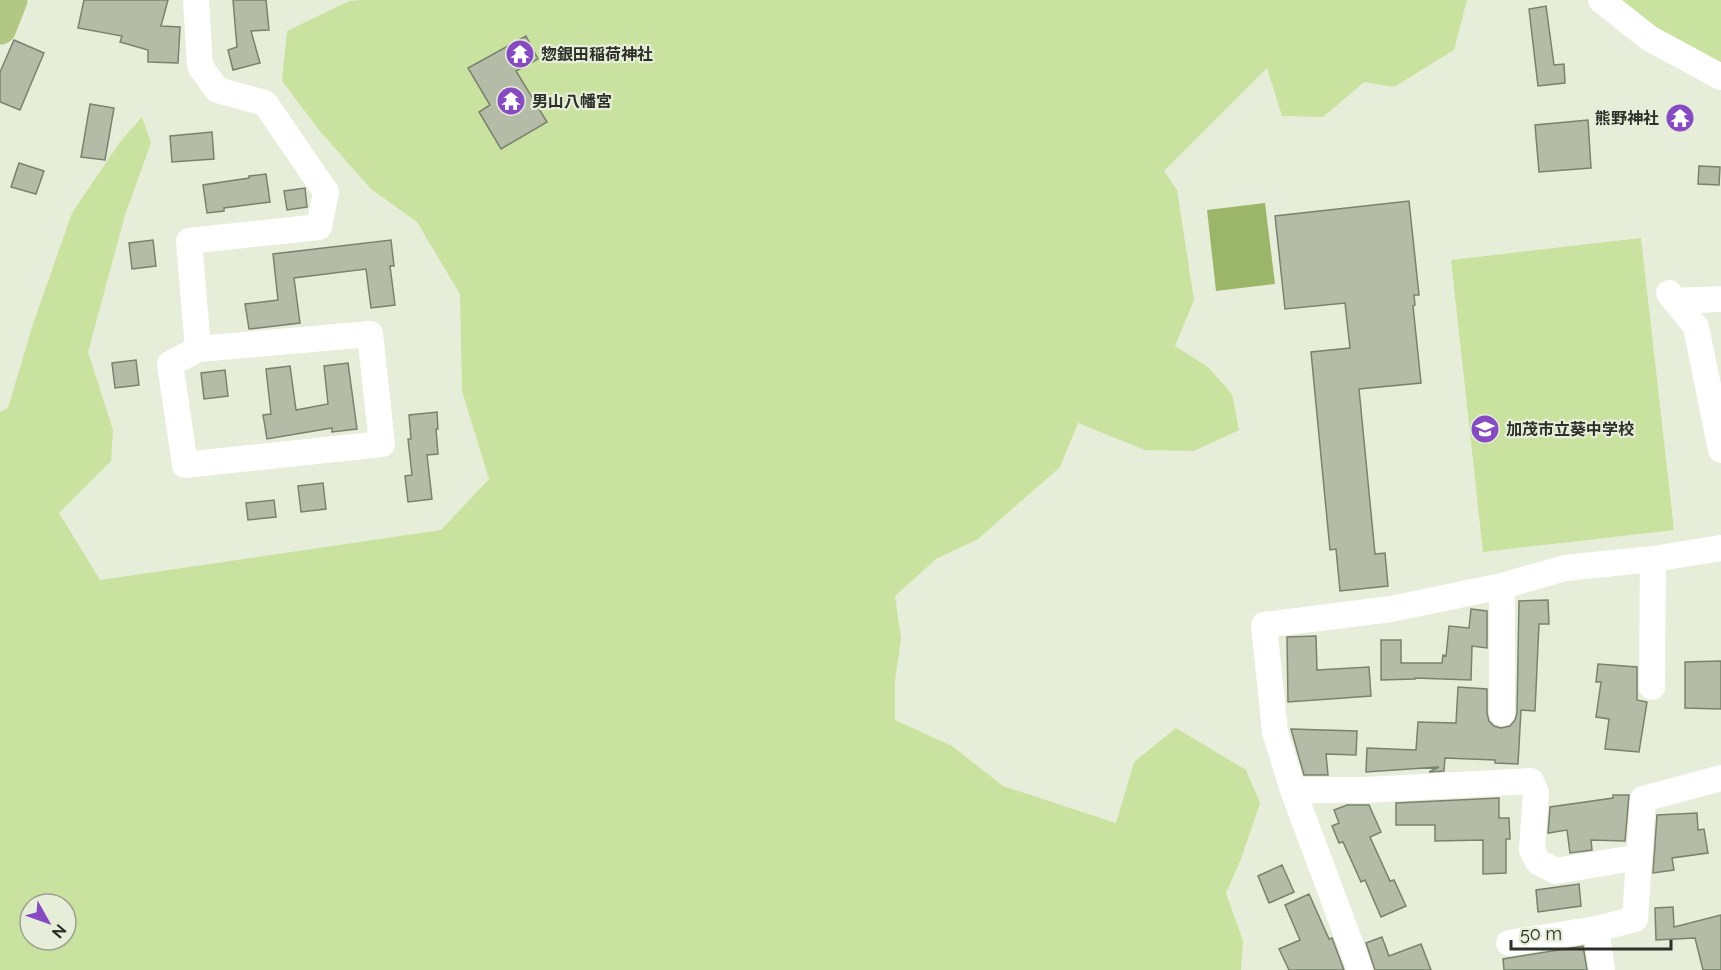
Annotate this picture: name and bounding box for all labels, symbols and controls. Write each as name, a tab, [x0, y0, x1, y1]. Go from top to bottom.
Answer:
temple icon: 惣銀田稲荷神社	[504, 38, 536, 70]
place label: 惣銀田稲荷神社	[541, 45, 653, 64]
temple icon: 男山八幡宮	[495, 85, 527, 117]
place label: 男山八幡宮	[532, 92, 612, 111]
temple icon: 熊野神社	[1664, 102, 1696, 134]
place label: 熊野神社	[1595, 109, 1659, 128]
school or university icon: 加茂市立葵中学校	[1469, 413, 1501, 445]
place label: 加茂市立葵中学校	[1506, 420, 1634, 439]
north arrow	[18, 892, 78, 952]
scale bar	[1511, 913, 1672, 951]
text: N	[48, 921, 70, 942]
text: 50 m	[1520, 923, 1562, 944]

